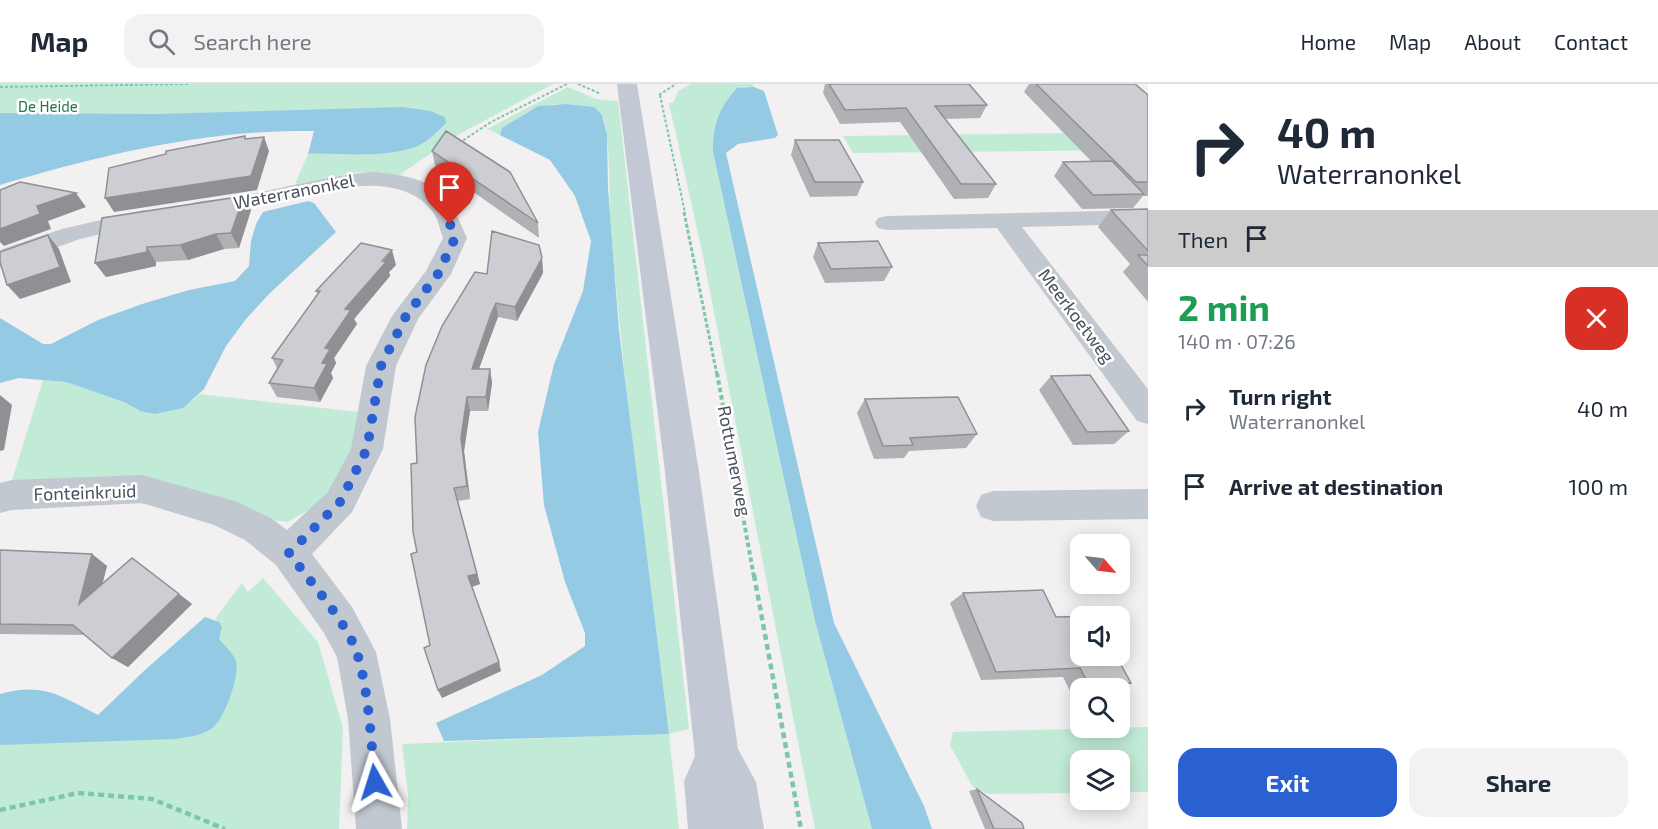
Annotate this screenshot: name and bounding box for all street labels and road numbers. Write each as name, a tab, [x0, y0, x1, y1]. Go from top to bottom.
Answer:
street label: Waterranonkel	[232, 168, 357, 214]
street label: Meerkoetweg	[1034, 264, 1119, 367]
street label: Rottumerweg	[713, 404, 756, 518]
street label: Fonteinkruid	[33, 479, 137, 505]

